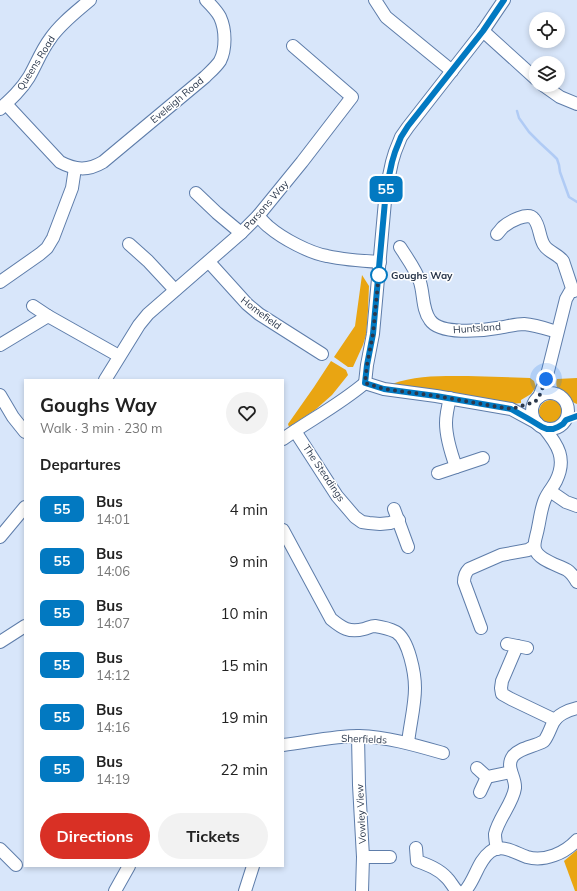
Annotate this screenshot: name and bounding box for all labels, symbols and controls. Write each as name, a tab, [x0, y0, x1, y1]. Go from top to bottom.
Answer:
map controls	[529, 12, 565, 92]
button: locate	[529, 12, 565, 48]
street label: Queens Road	[14, 33, 58, 93]
button: layers	[529, 56, 565, 92]
street label: Eveleigh Road	[148, 74, 206, 126]
line badge: 55	[368, 176, 404, 202]
street label: Parsons Way	[241, 177, 292, 233]
text: 55	[378, 180, 394, 198]
marker: Goughs Way	[370, 266, 388, 284]
place label: Goughs Way	[391, 269, 453, 282]
street label: Homefield	[238, 294, 284, 332]
street label: Huntsland	[453, 320, 501, 336]
your location	[536, 369, 556, 389]
button: heart	[226, 392, 268, 434]
text: Goughs Way	[40, 393, 157, 417]
text: Walk · 3 min · 230 m	[40, 420, 162, 436]
street label: The Steadings	[300, 442, 348, 504]
text: Departures	[40, 455, 121, 474]
text: Bus	[96, 492, 123, 511]
text: 55	[54, 500, 70, 518]
text: 4 min	[230, 500, 268, 519]
text: 14:01	[96, 511, 130, 527]
text: Bus	[96, 544, 123, 563]
text: 55	[54, 552, 70, 570]
text: 9 min	[230, 552, 268, 571]
text: 14:06	[96, 563, 130, 579]
text: Bus	[96, 596, 123, 615]
text: 55	[54, 604, 70, 622]
text: 10 min	[221, 604, 268, 623]
text: 14:07	[96, 615, 130, 631]
text: Bus	[96, 648, 123, 667]
text: 55	[54, 656, 70, 674]
text: 15 min	[221, 656, 268, 675]
text: 14:12	[96, 667, 130, 683]
text: Bus	[96, 700, 123, 719]
text: 55	[54, 708, 70, 726]
text: 19 min	[221, 708, 268, 727]
text: 14:16	[96, 719, 130, 735]
street label: Sherfields	[341, 732, 387, 746]
text: Bus	[96, 752, 123, 771]
text: 55	[54, 760, 70, 778]
text: 22 min	[221, 760, 268, 779]
text: 14:19	[96, 771, 130, 787]
street label: Vowley View	[353, 783, 369, 844]
button: Directions	[40, 813, 150, 859]
button: Tickets	[158, 813, 268, 859]

